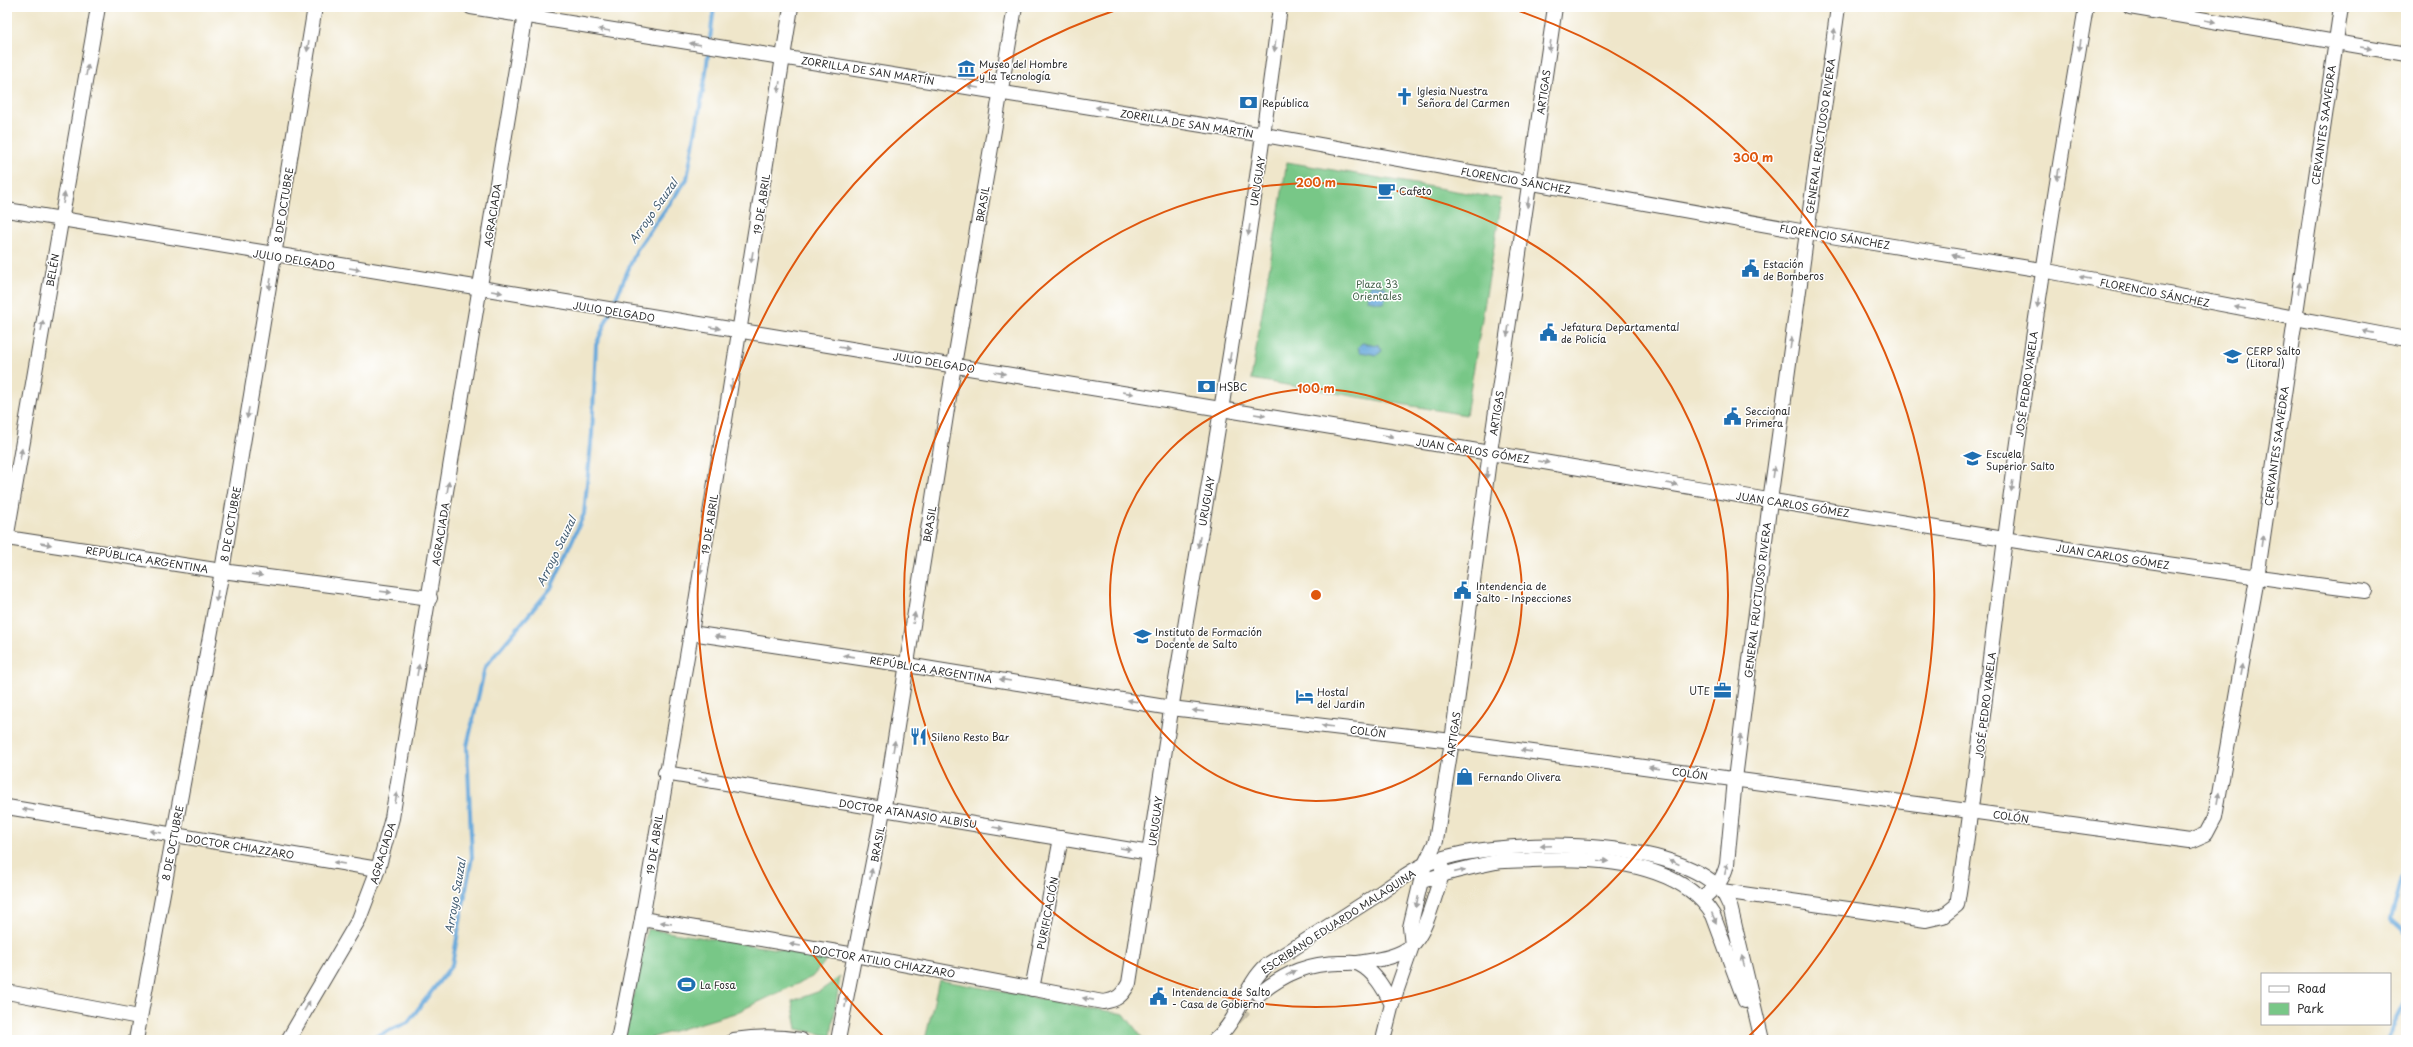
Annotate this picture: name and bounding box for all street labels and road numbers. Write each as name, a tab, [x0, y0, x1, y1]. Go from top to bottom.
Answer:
street label: ZORRILLA DE SAN MARTÍN	[800, 52, 936, 88]
street label: GENERAL FRUCTUOSO RIVERA	[1802, 57, 1838, 215]
street label: CERVANTES SAAVEDRA	[2307, 64, 2339, 186]
street label: ARTIGAS	[1532, 69, 1554, 115]
street label: ZORRILLA DE SAN MARTÍN	[1119, 105, 1255, 141]
street label: URUGUAY	[1246, 154, 1268, 207]
street label: FLORENCIO SÁNCHEZ	[1460, 163, 1573, 197]
street label: 8 DE OCTUBRE	[270, 166, 296, 244]
street label: 19 DE ABRIL	[749, 172, 773, 235]
street label: AGRACIADA	[480, 182, 504, 248]
street label: BRASIL	[971, 184, 993, 223]
street label: FLORENCIO SÁNCHEZ	[1779, 220, 1892, 252]
street label: JULIO DELGADO	[252, 245, 336, 273]
street label: BELÉN	[42, 252, 62, 288]
street label: FLORENCIO SÁNCHEZ	[2099, 274, 2212, 310]
street label: JULIO DELGADO	[572, 297, 656, 325]
street label: JOSÉ PEDRO VARELA	[2011, 330, 2041, 438]
street label: JULIO DELGADO	[892, 348, 976, 376]
street label: CERVANTES SAAVEDRA	[2260, 385, 2292, 507]
street label: ARTIGAS	[1485, 390, 1507, 436]
street label: JUAN CARLOS GÓMEZ	[1415, 434, 1531, 466]
street label: URUGUAY	[1194, 474, 1218, 527]
street label: 8 DE OCTUBRE	[216, 485, 244, 563]
street label: JUAN CARLOS GÓMEZ	[1735, 488, 1851, 520]
street label: 19 DE ABRIL	[697, 492, 721, 555]
street label: AGRACIADA	[428, 501, 452, 567]
street label: BRASIL	[919, 505, 939, 543]
street label: GENERAL FRUCTUOSO RIVERA	[1740, 521, 1774, 679]
street label: JUAN CARLOS GÓMEZ	[2055, 540, 2171, 572]
street label: REPÚBLICA ARGENTINA	[85, 542, 210, 576]
street label: JOSÉ PEDRO VARELA	[1971, 651, 1999, 759]
street label: REPÚBLICA ARGENTINA	[869, 652, 994, 686]
street label: ARTIGAS	[1442, 711, 1464, 757]
street label: COLÓN	[1349, 721, 1387, 741]
street label: COLÓN	[1671, 763, 1709, 783]
street label: URUGUAY	[1144, 794, 1166, 847]
street label: DOCTOR ATANASIO ALBISU	[838, 795, 978, 831]
street label: 8 DE OCTUBRE	[157, 804, 187, 882]
street label: COLÓN	[1992, 806, 2030, 826]
street label: 19 DE ABRIL	[642, 812, 666, 875]
street label: AGRACIADA	[365, 820, 399, 886]
street label: BRASIL	[866, 824, 888, 863]
street label: DOCTOR CHIAZZARO	[185, 830, 295, 862]
street label: ESCRIBANO EDUARDO MALAQUINA	[1258, 865, 1418, 977]
street label: PURIFICACIÓN	[1033, 875, 1061, 951]
street label: DOCTOR ATILIO CHIAZZARO	[811, 941, 957, 981]

